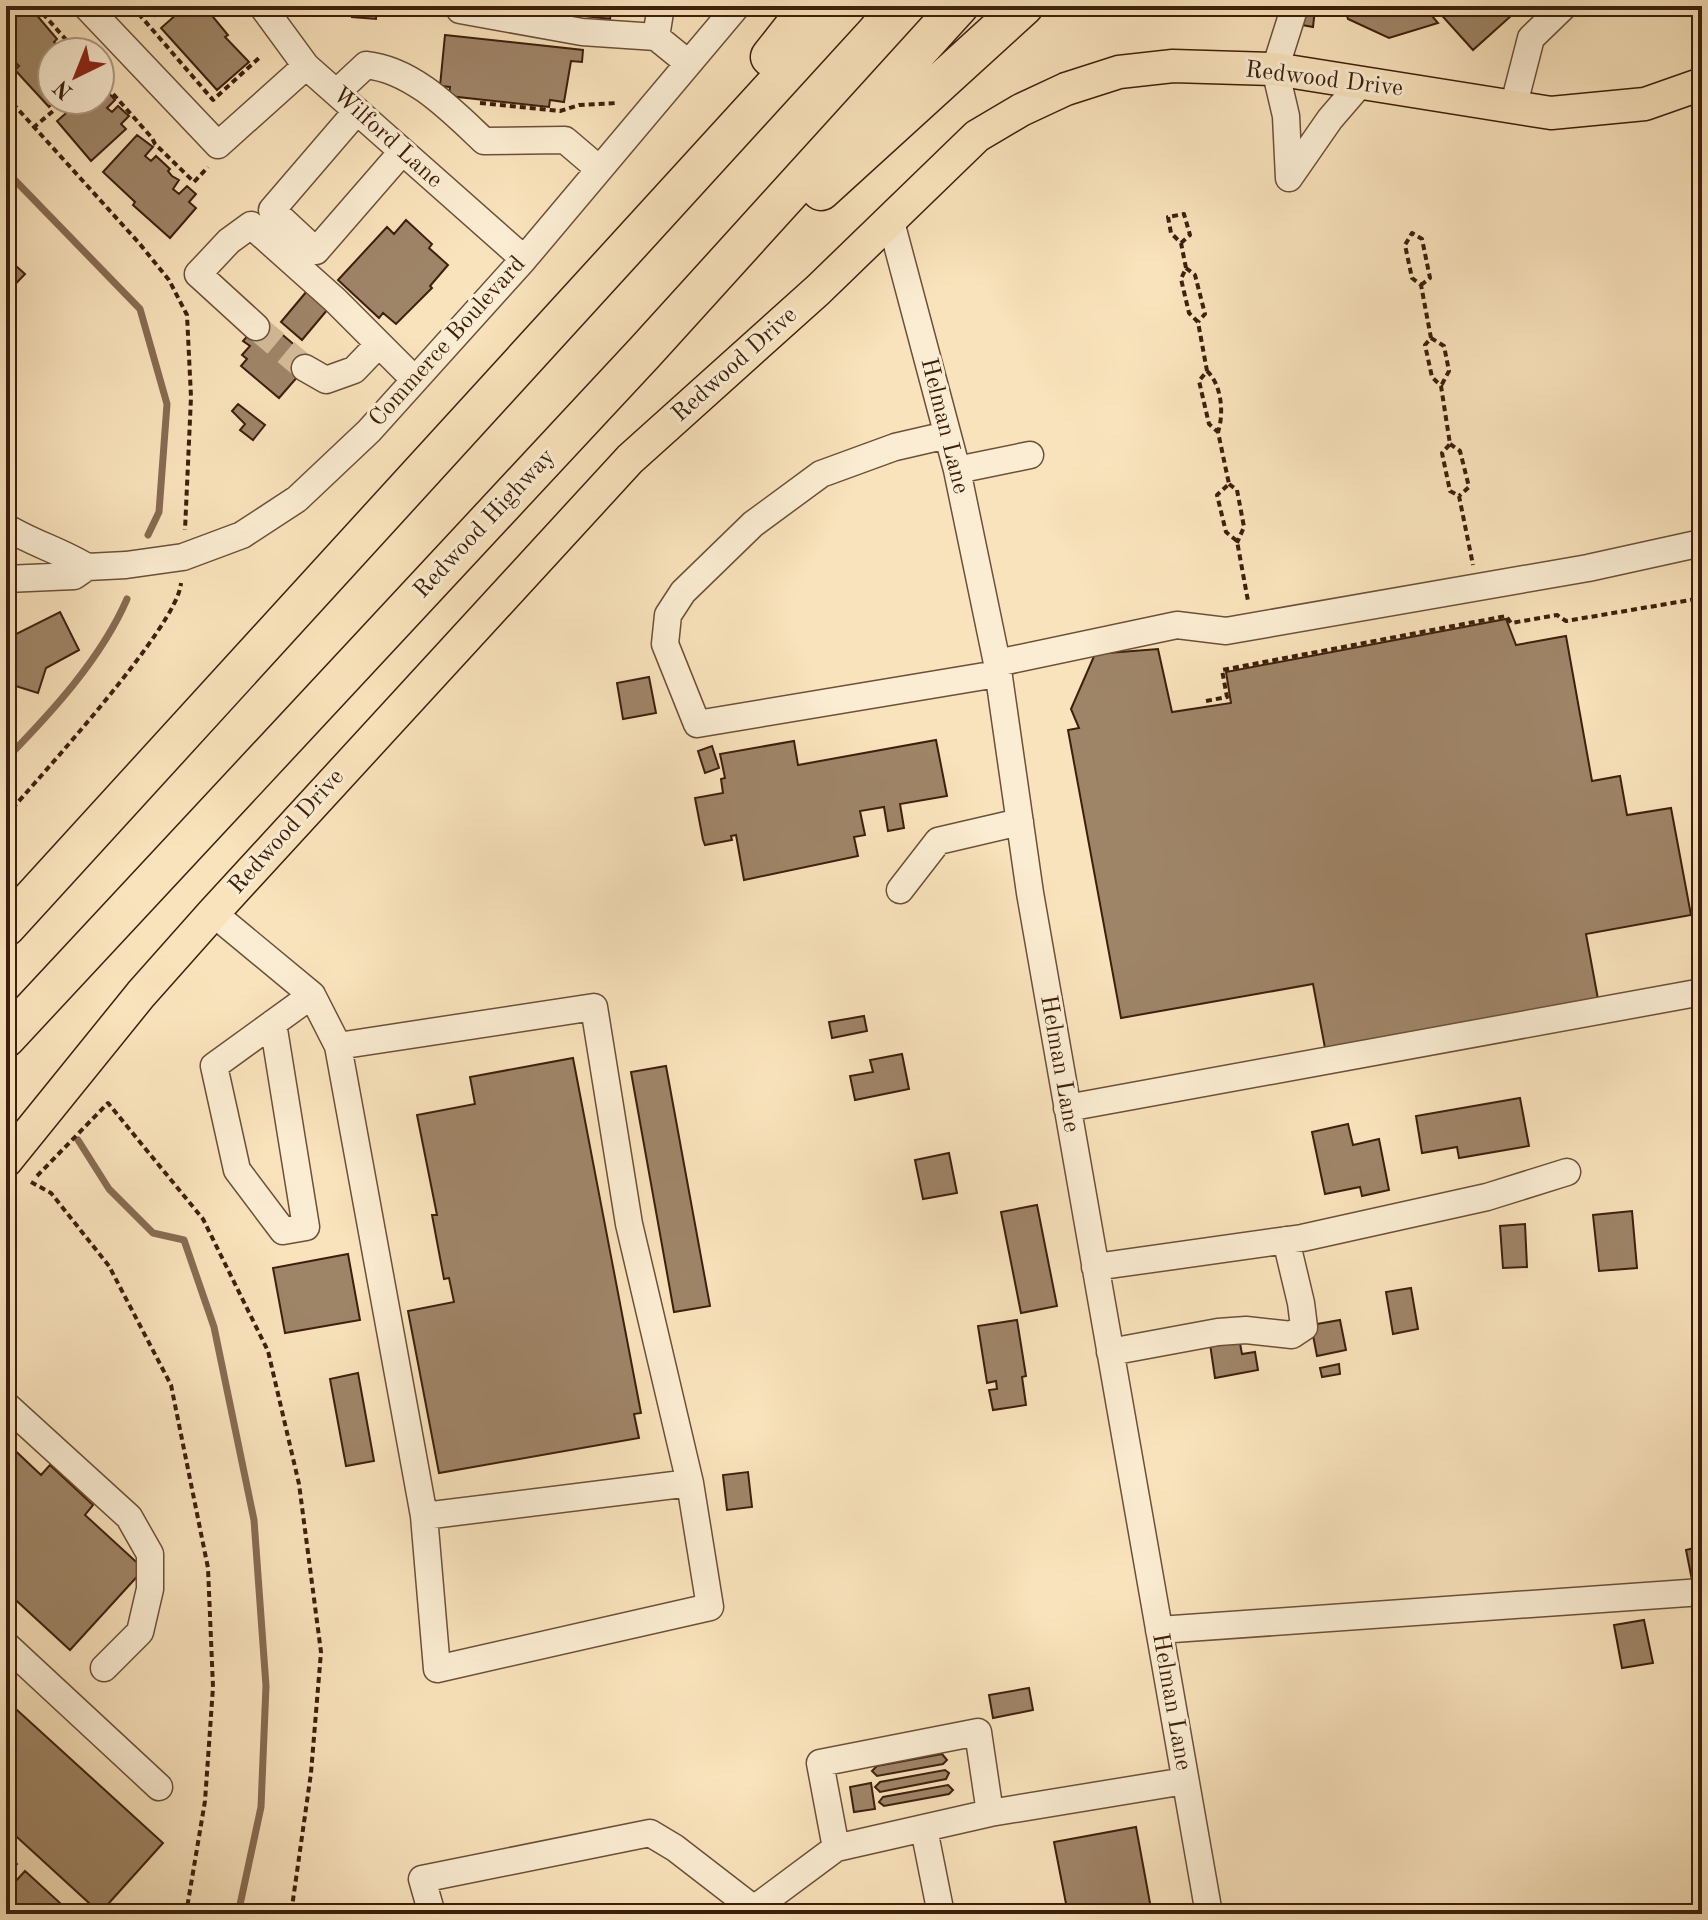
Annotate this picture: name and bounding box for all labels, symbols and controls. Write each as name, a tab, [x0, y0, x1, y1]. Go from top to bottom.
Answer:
north arrow	[36, 36, 116, 116]
street label: Redwood Drive	[1244, 58, 1404, 102]
text: N	[50, 75, 77, 103]
street label: Wilford Lane	[328, 83, 446, 193]
street label: Commerce Boulevard	[365, 252, 531, 432]
street label: Redwood Drive	[668, 303, 802, 427]
street label: Helman Lane	[916, 356, 972, 496]
street label: Redwood Highway	[410, 444, 560, 603]
street label: Redwood Drive	[225, 765, 349, 899]
street label: Helman Lane	[1035, 993, 1083, 1135]
street label: Helman Lane	[1147, 1631, 1195, 1773]

